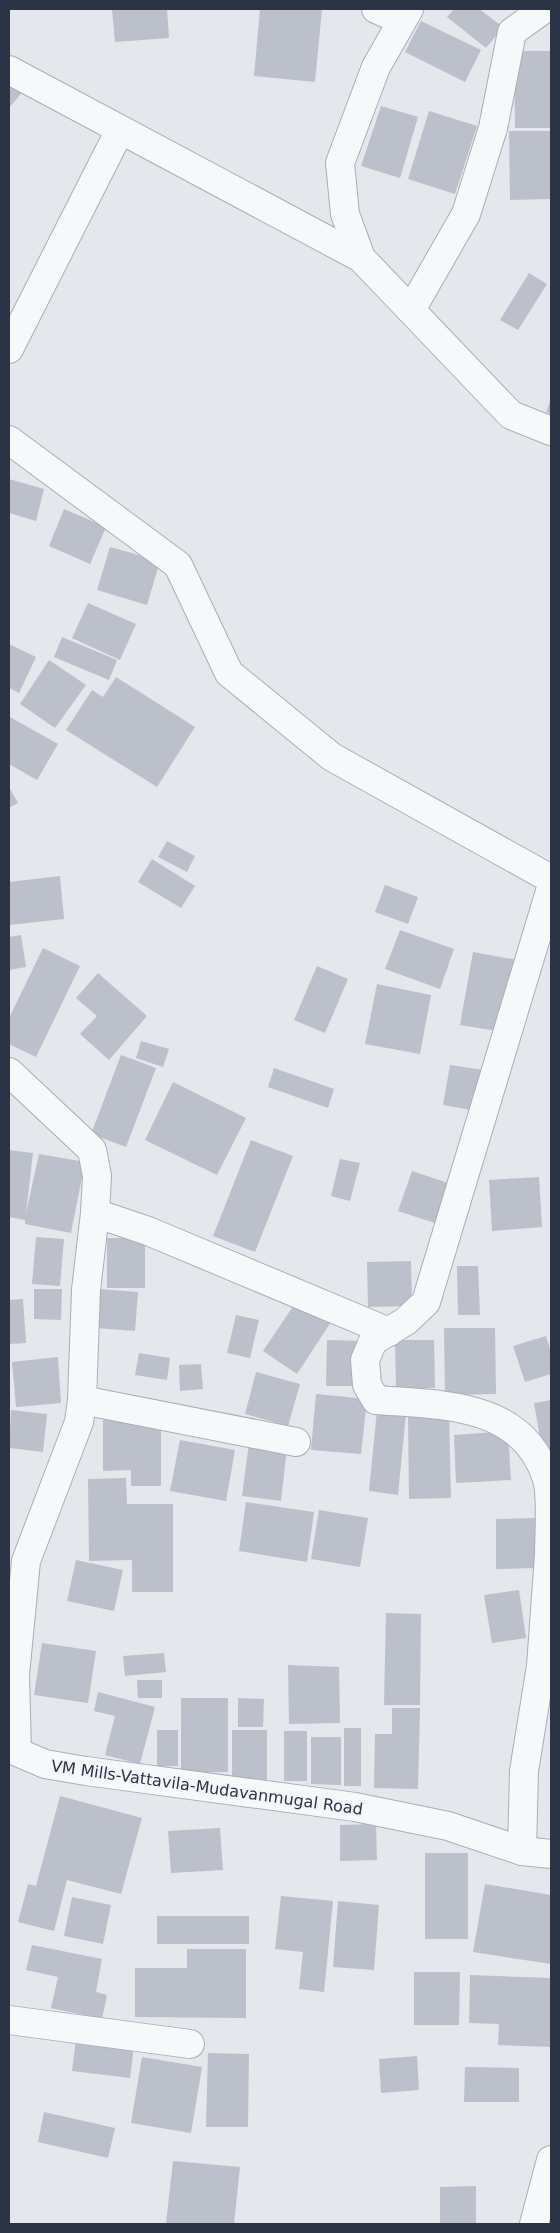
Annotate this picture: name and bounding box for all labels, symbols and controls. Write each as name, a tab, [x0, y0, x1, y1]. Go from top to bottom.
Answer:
street label: VM Mills-Vattavila-Mudavanmugal Road	[50, 1756, 364, 1819]

